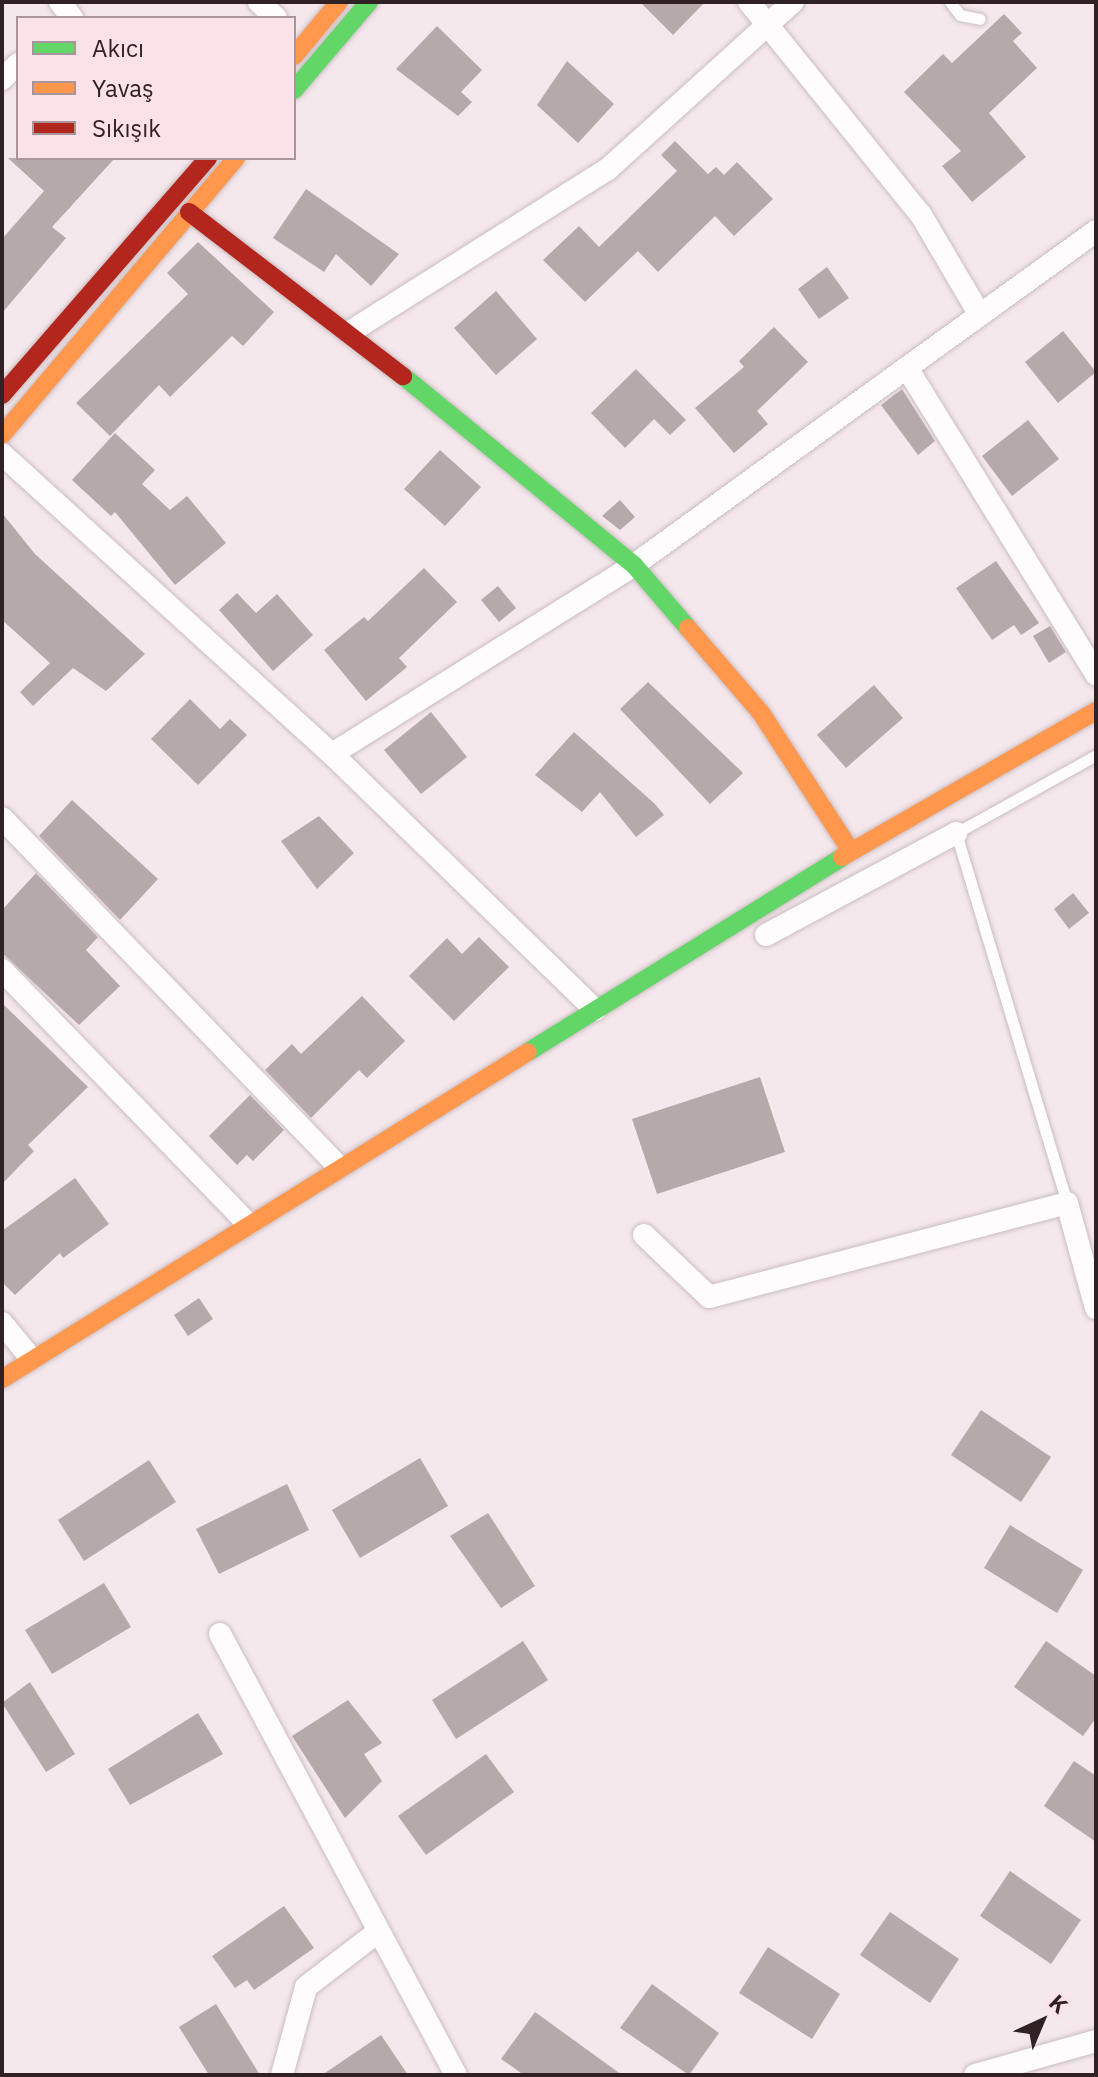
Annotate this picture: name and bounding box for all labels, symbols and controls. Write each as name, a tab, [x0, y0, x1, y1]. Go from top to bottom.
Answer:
legend	[16, 16, 296, 160]
text: Akıcı	[92, 32, 144, 64]
text: Yavaş	[92, 72, 154, 104]
text: Sıkışık	[92, 112, 161, 144]
north arrow	[1002, 1981, 1082, 2061]
text: K	[1043, 1988, 1075, 2019]

